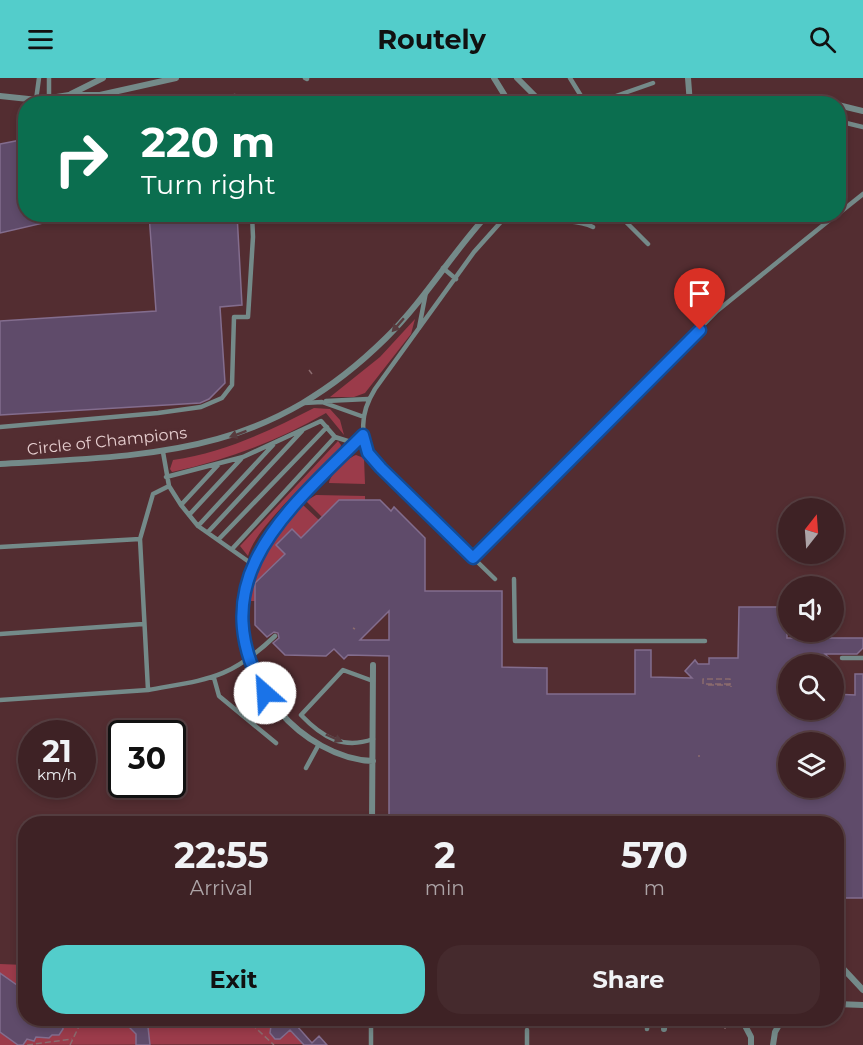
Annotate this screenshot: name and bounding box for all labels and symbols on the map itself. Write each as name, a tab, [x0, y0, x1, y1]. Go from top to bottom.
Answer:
pin	[674, 268, 725, 330]
one-way arrow	[392, 317, 405, 332]
street label: Circle of Champions	[26, 423, 188, 459]
one-way arrow	[229, 429, 247, 439]
north arrow	[778, 498, 844, 564]
position arrow	[233, 661, 297, 725]
speed limit sign: 30	[108, 720, 186, 798]
one-way arrow	[326, 733, 344, 743]

